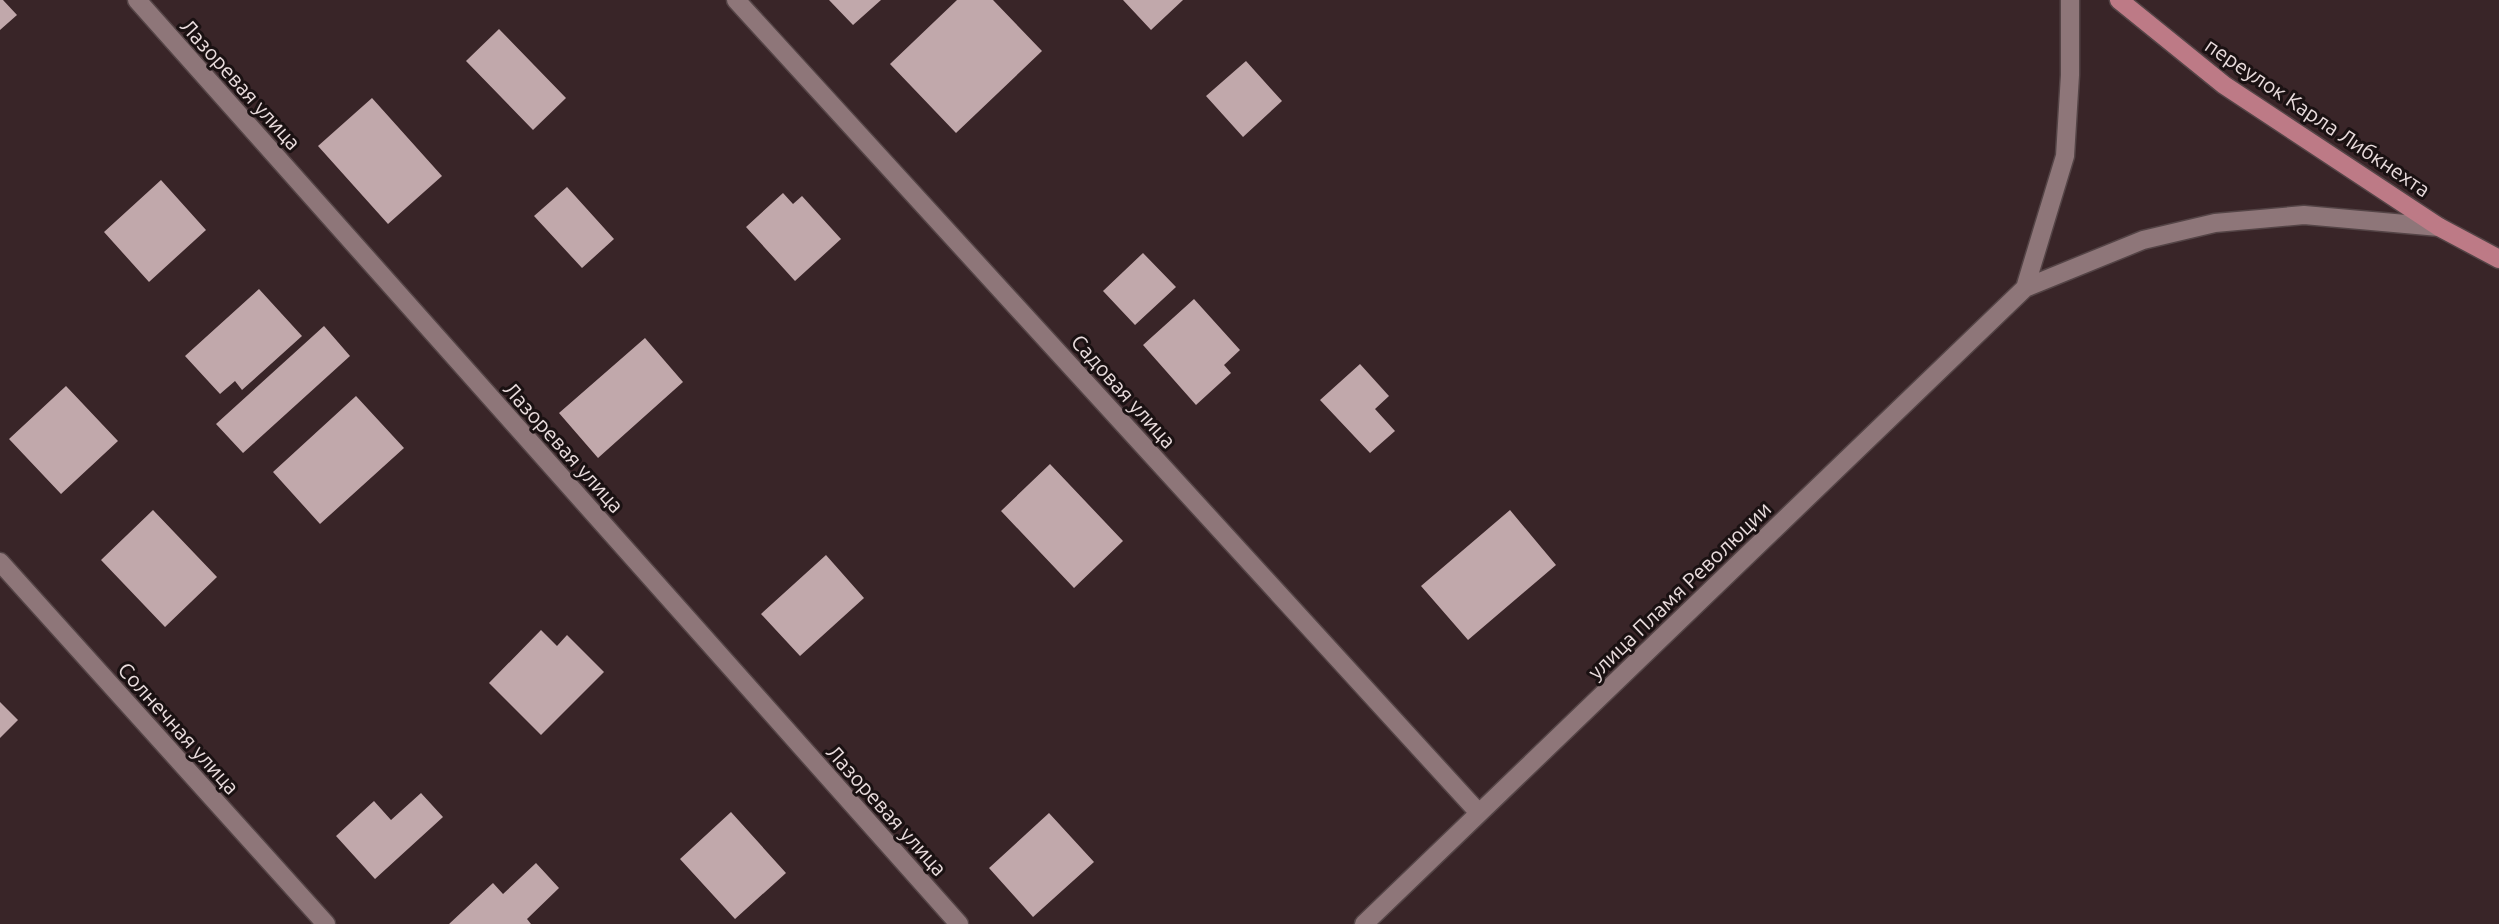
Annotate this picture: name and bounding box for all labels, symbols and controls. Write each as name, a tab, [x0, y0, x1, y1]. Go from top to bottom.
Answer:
street label: Лазоревая улица	[176, 14, 306, 154]
street label: переулок Карла Либкнехта	[2201, 33, 2435, 201]
street label: Садовая улица	[1067, 329, 1181, 453]
street label: Лазоревая улица	[499, 377, 629, 517]
street label: улица Пламя Революции	[1583, 496, 1775, 684]
street label: Солнечная улица	[114, 657, 244, 799]
street label: Лазоревая улица	[822, 740, 952, 880]

